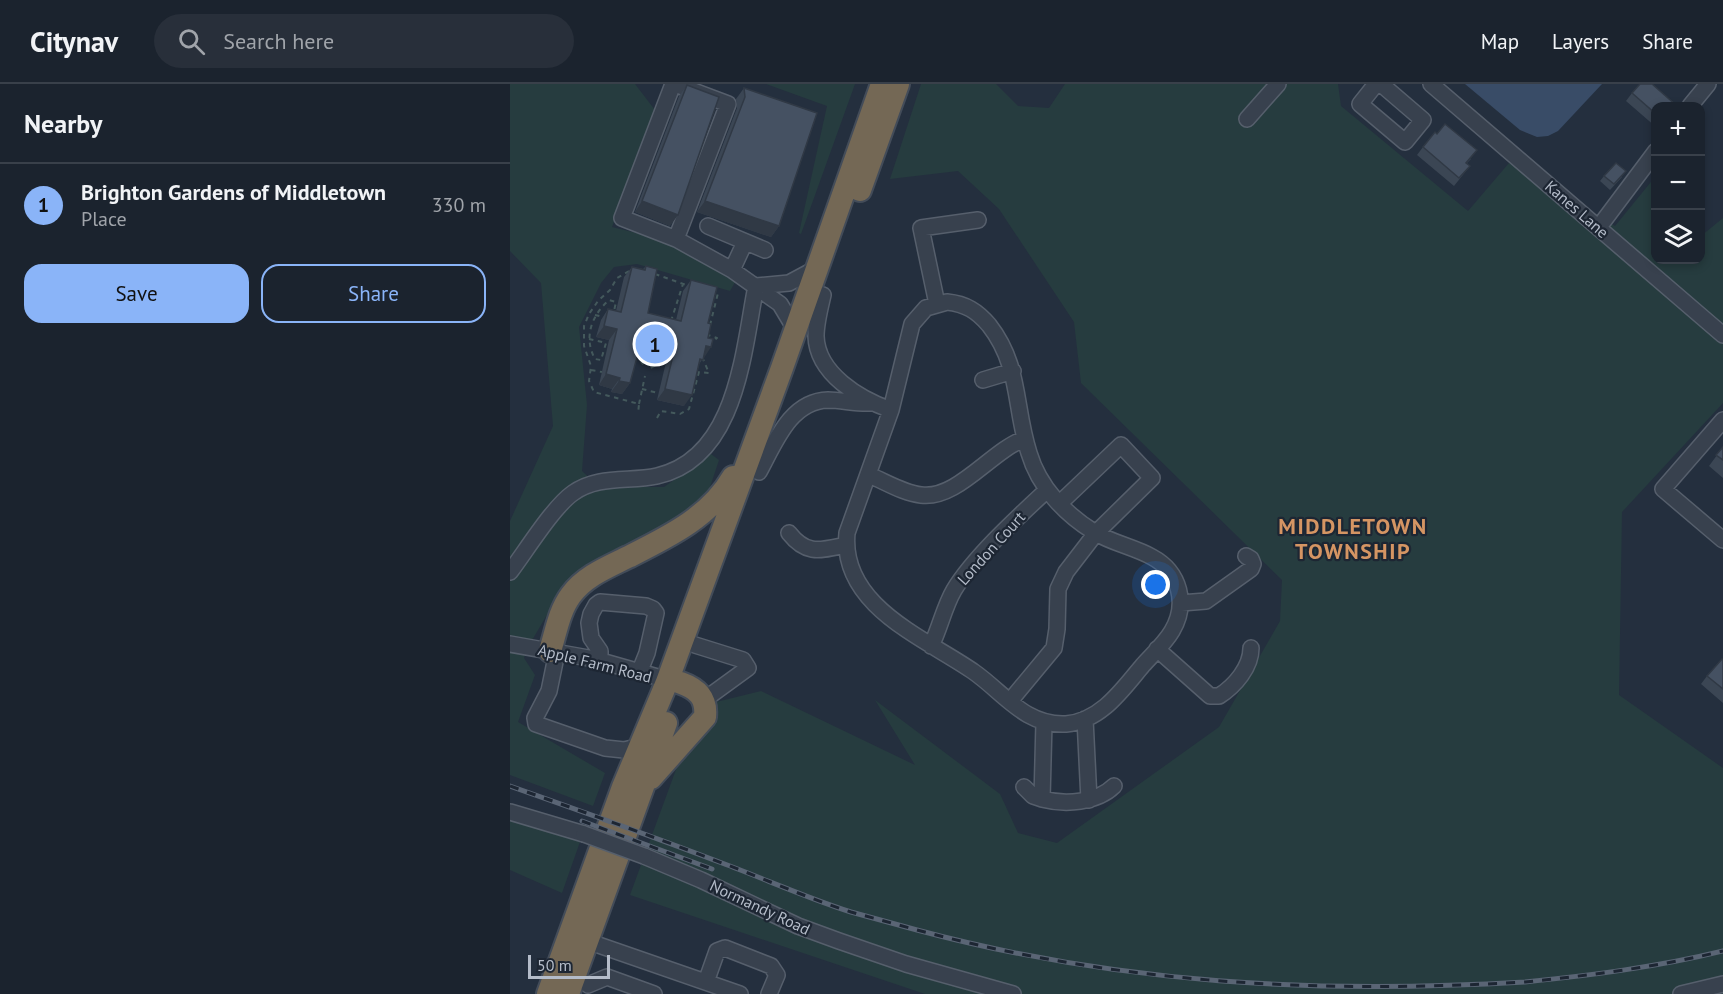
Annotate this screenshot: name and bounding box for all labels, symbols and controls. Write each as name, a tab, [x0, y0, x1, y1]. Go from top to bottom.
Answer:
search box	[154, 14, 574, 68]
text: Citynav	[30, 23, 118, 60]
icon: search	[175, 25, 208, 58]
text: Search here	[223, 27, 334, 55]
text: Map	[1481, 28, 1519, 55]
text: Layers	[1552, 28, 1609, 55]
text: Share	[1642, 28, 1693, 55]
map controls	[1651, 102, 1705, 264]
button: +	[1651, 102, 1705, 156]
text: Nearby	[24, 107, 102, 140]
button: −	[1651, 156, 1705, 210]
street label: Kanes Lane	[1541, 176, 1613, 242]
text: Brighton Gardens of Middletown	[81, 178, 386, 206]
text: 1	[38, 192, 49, 218]
text: 330 m	[432, 192, 486, 218]
text: Place	[81, 206, 127, 232]
button: layers	[1651, 210, 1705, 264]
button: Save	[24, 264, 249, 323]
button: Share	[261, 264, 486, 323]
pin: 1	[636, 322, 674, 366]
street label: London Court	[953, 507, 1030, 589]
district label: MIDDLETOWN TOWNSHIP	[1278, 512, 1428, 565]
your location	[1141, 570, 1170, 599]
street label: Apple Farm Road	[536, 639, 654, 687]
street label: Normandy Road	[707, 875, 813, 939]
scale bar	[528, 952, 610, 980]
text: 50 m	[537, 955, 572, 975]

